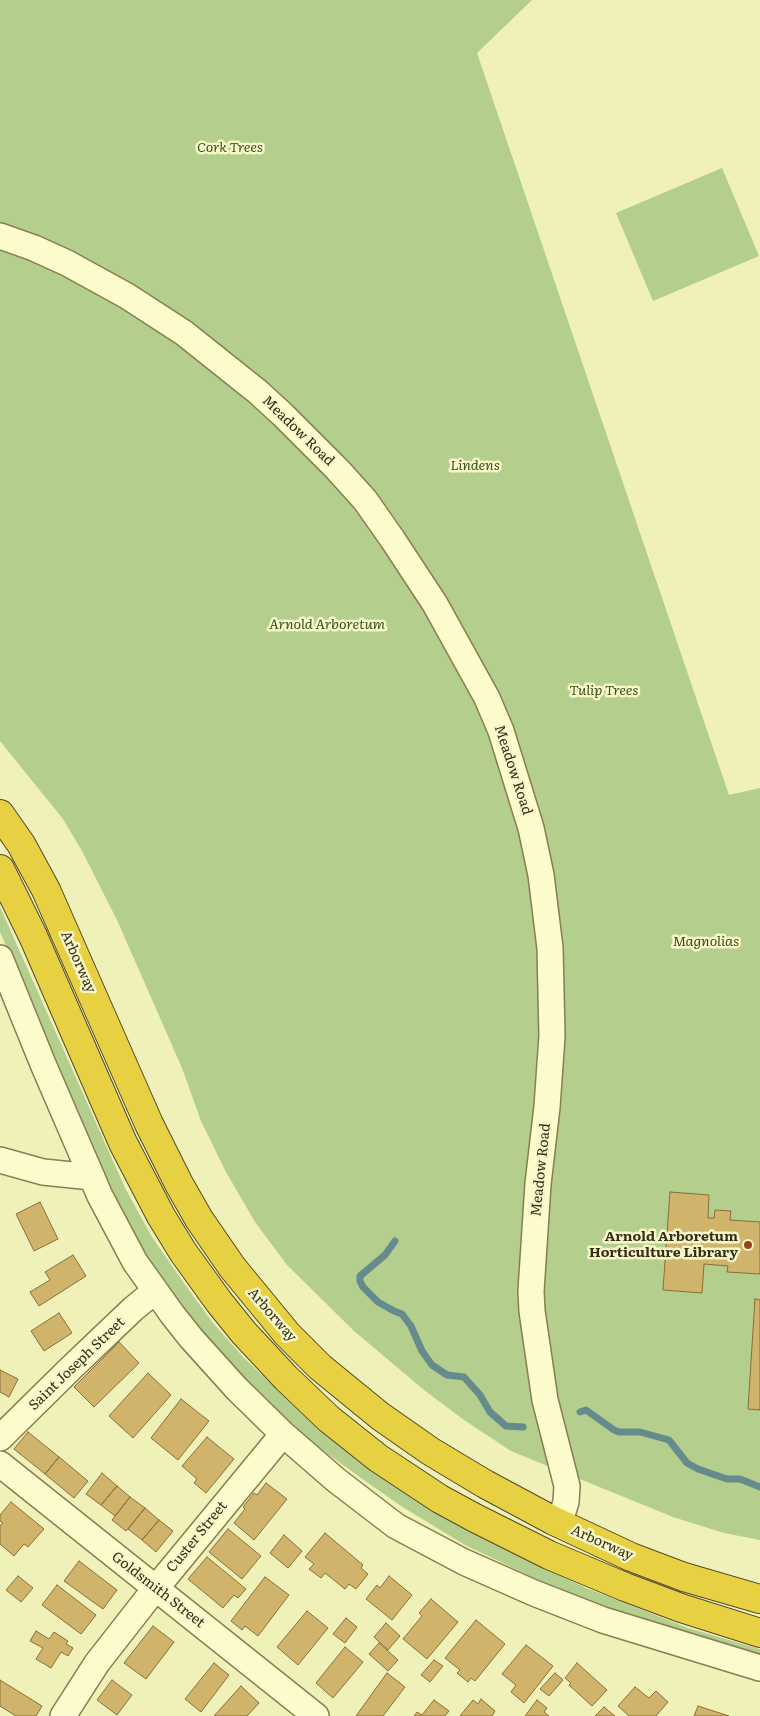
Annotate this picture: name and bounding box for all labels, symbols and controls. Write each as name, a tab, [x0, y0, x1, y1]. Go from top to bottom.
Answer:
park label: Cork Trees	[197, 140, 263, 156]
street label: Meadow Road	[258, 392, 338, 470]
park label: Lindens	[450, 458, 500, 474]
park label: Arnold Arboretum	[269, 617, 385, 633]
park label: Tulip Trees	[569, 683, 639, 699]
street label: Meadow Road	[491, 723, 535, 817]
street label: Arborway	[57, 928, 99, 996]
park label: Magnolias	[673, 934, 739, 950]
street label: Meadow Road	[528, 1122, 554, 1218]
place label: Arnold Arboretum Horticulture Library	[589, 1229, 738, 1262]
marker: Arnold Arboretum Horticulture Library	[742, 1239, 754, 1251]
street label: Arborway	[244, 1284, 300, 1346]
street label: Saint Joseph Street	[25, 1314, 129, 1414]
street label: Custer Street	[163, 1498, 231, 1576]
street label: Arborway	[568, 1522, 636, 1564]
street label: Goldsmith Street	[108, 1548, 208, 1632]

